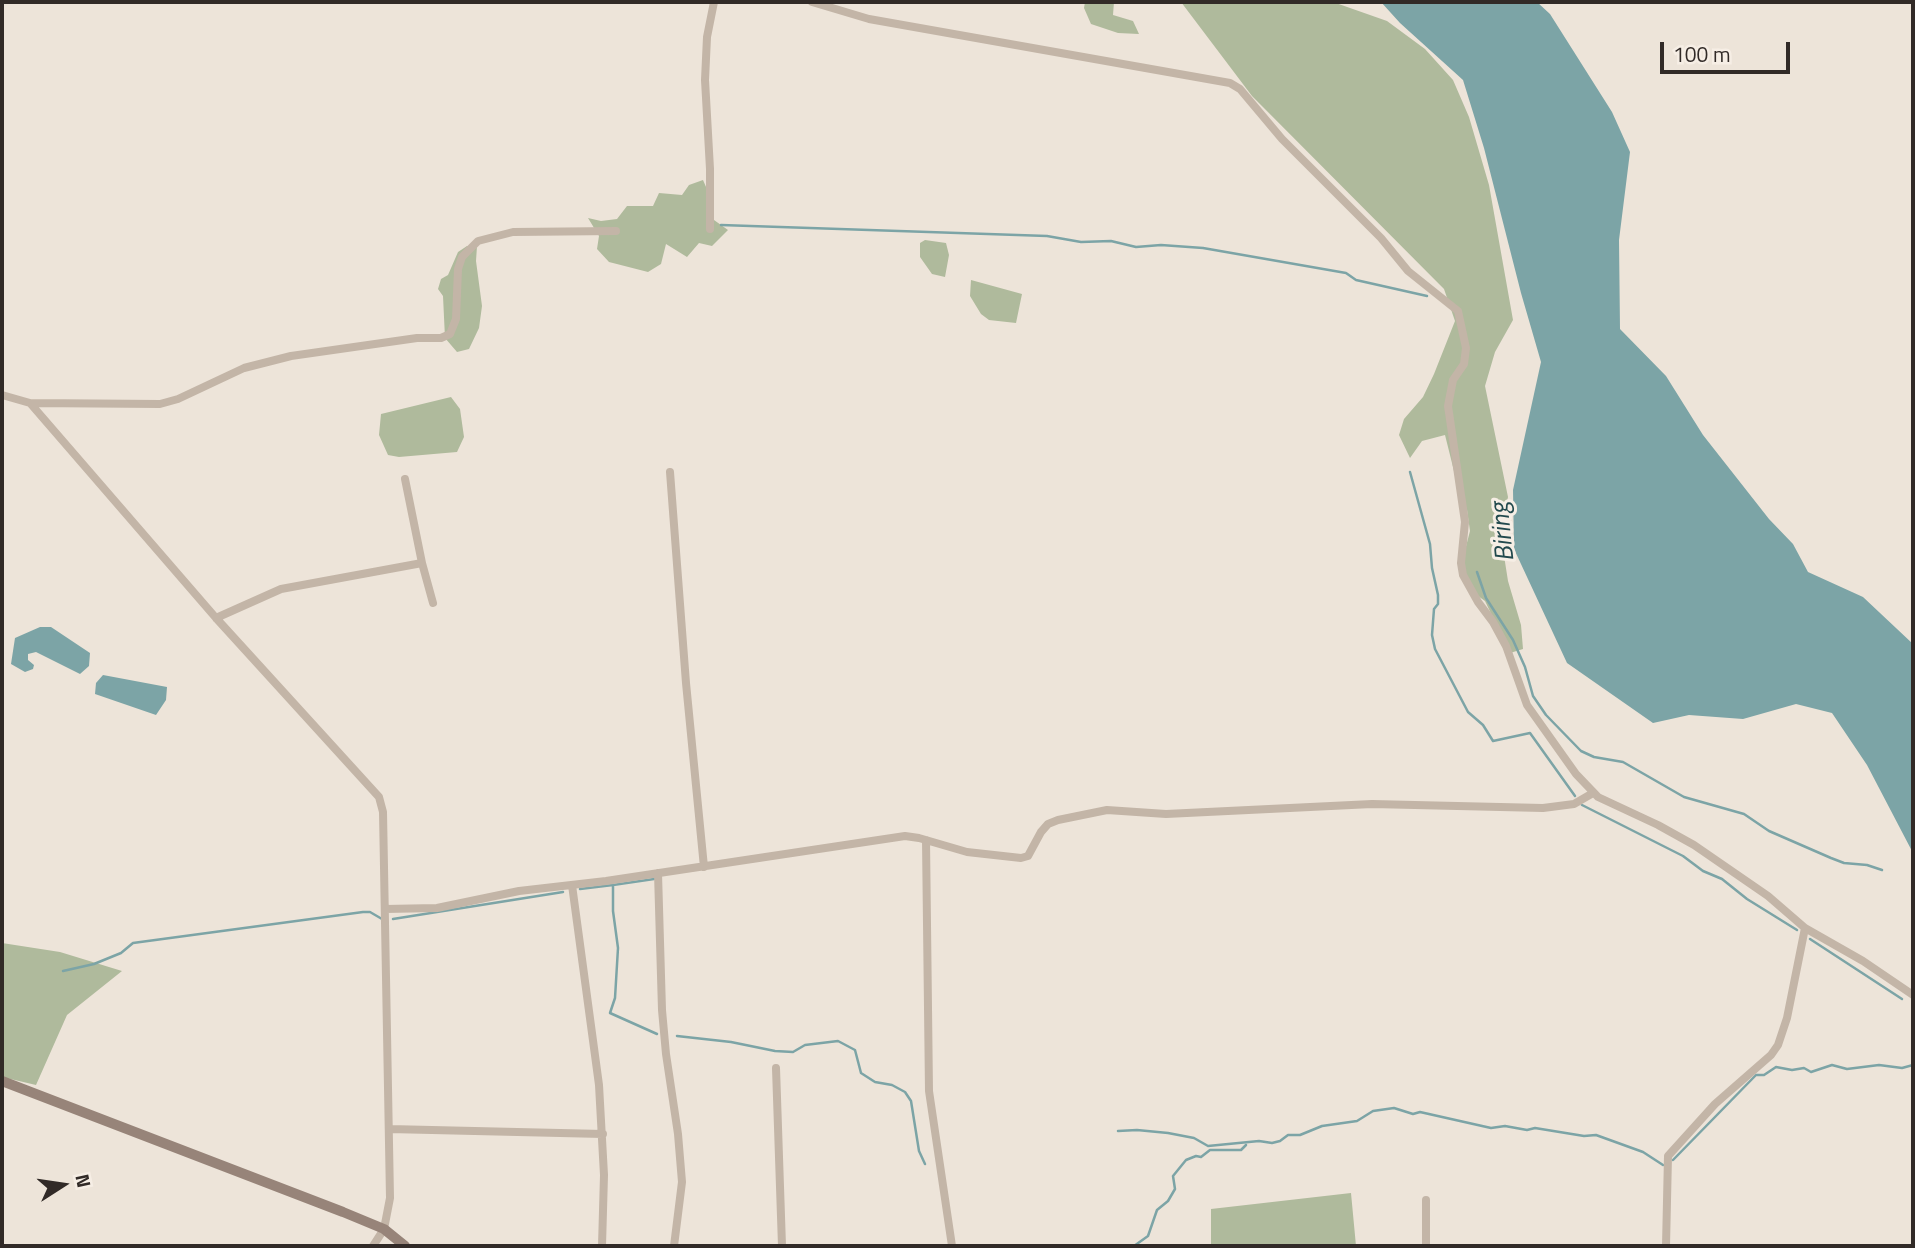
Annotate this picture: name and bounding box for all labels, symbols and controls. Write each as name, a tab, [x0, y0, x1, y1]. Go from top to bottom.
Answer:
scale bar	[1663, 28, 1792, 72]
text: 100 m	[1673, 38, 1730, 70]
water label: Biring	[1485, 501, 1523, 563]
north arrow	[28, 1150, 98, 1220]
text: N	[68, 1171, 100, 1190]

